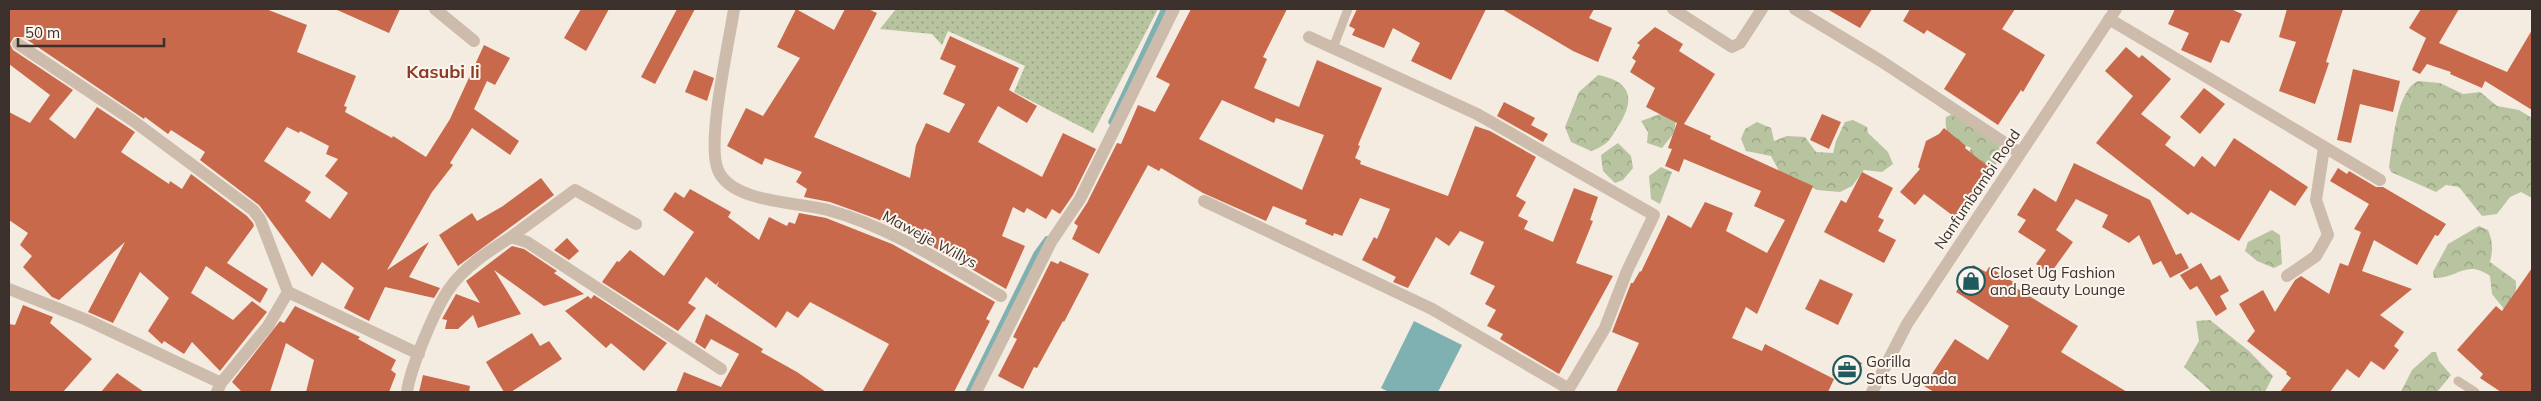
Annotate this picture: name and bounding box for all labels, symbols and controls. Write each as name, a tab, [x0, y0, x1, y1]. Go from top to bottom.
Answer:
scale bar	[18, 15, 164, 47]
text: 50 m	[25, 23, 60, 42]
district label: Kasubi Ii	[406, 60, 480, 83]
street label: Nanfumbambi Road	[1930, 126, 2024, 252]
street label: Mawejje Willys	[879, 206, 981, 272]
place label: Closet Ug Fashion and Beauty Lounge	[1990, 263, 2125, 299]
shop icon: Closet Ug Fashion and Beauty Lounge	[1956, 266, 1986, 296]
place label: Gorilla Sats Uganda	[1866, 352, 1957, 388]
office icon: Gorilla Sats Uganda	[1832, 355, 1862, 385]

